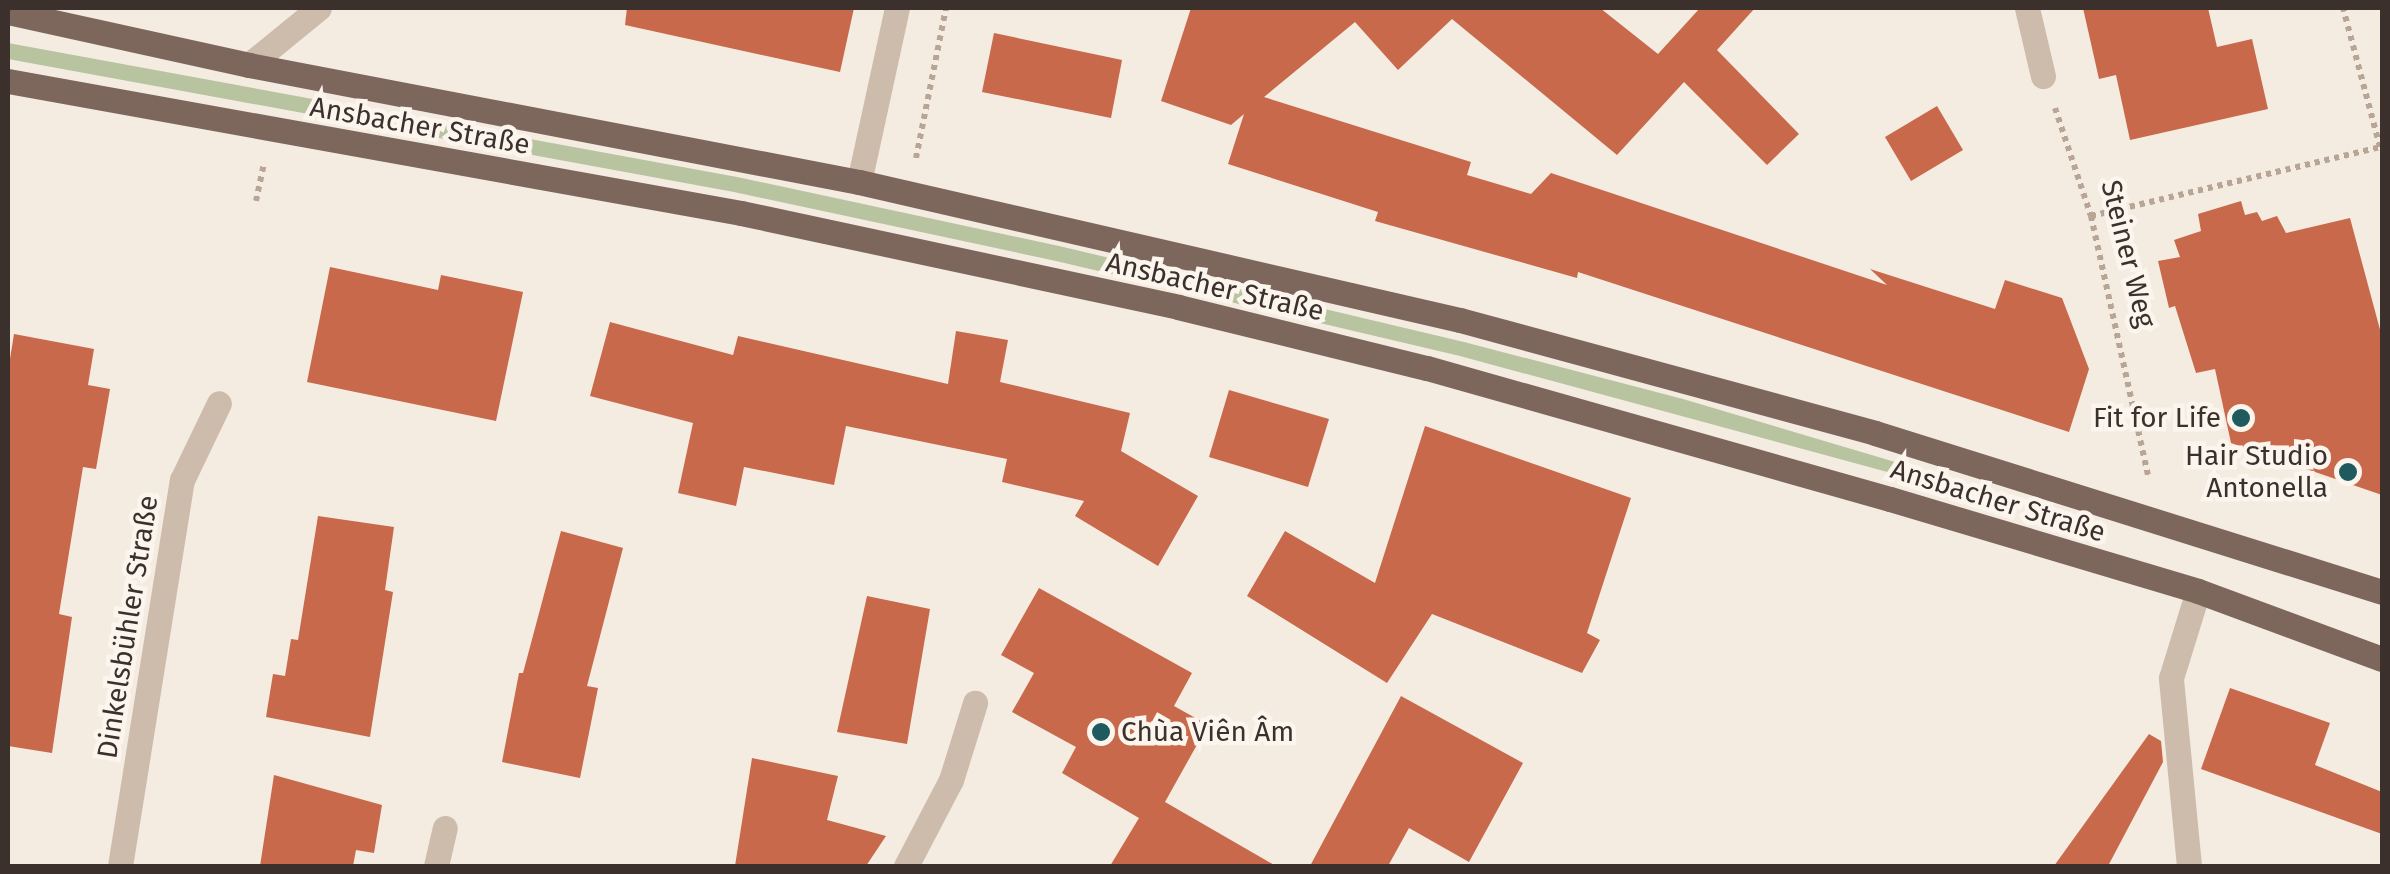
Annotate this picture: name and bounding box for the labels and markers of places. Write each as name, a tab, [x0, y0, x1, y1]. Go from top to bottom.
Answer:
place label: Fit for Life	[2093, 401, 2221, 435]
marker: Fit for Life	[2230, 407, 2252, 429]
place label: Hair Studio Antonella	[2185, 439, 2328, 505]
marker: Hair Studio Antonella	[2337, 461, 2359, 483]
place label: Chùa Viên Âm	[1121, 715, 1294, 749]
marker: Chùa Viên Âm	[1090, 721, 1112, 743]

